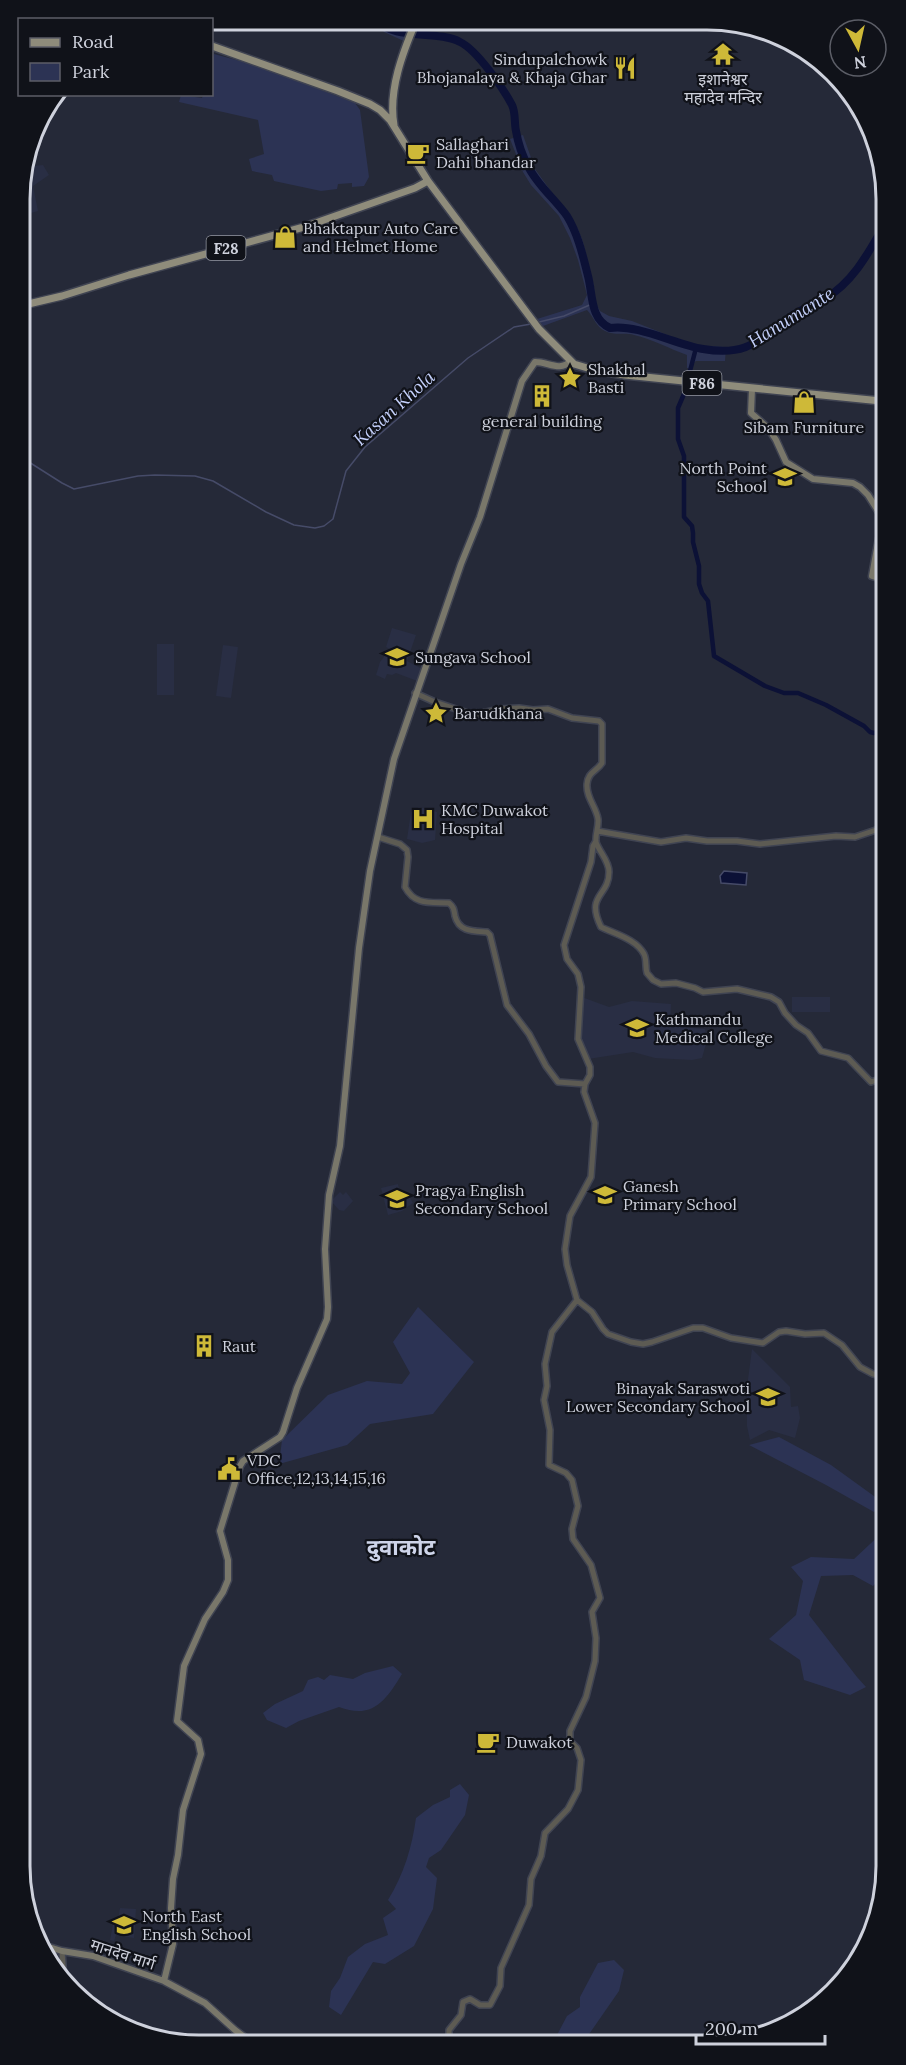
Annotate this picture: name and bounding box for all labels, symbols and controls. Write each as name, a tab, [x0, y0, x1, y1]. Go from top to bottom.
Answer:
legend	[18, 18, 213, 96]
north arrow	[828, 18, 888, 78]
text: Road	[72, 30, 114, 53]
temple icon: इशानेश्वर महादेव मन्दिर	[710, 41, 736, 67]
place label: Sindupalchowk Bhojanalaya & Khaja Ghar	[417, 49, 607, 87]
text: N	[853, 52, 868, 74]
restaurant icon: Sindupalchowk Bhojanalaya & Khaja Ghar	[612, 55, 638, 81]
text: Park	[72, 60, 110, 83]
place label: इशानेश्वर महादेव मन्दिर	[684, 69, 762, 107]
place label: Sallaghari Dahi bhandar	[436, 134, 536, 172]
cafe icon: Sallaghari Dahi bhandar	[405, 140, 431, 166]
place label: Bhaktapur Auto Care and Helmet Home	[303, 218, 459, 256]
shop icon: Bhaktapur Auto Care and Helmet Home	[272, 224, 298, 250]
road number: F28	[206, 236, 246, 260]
water label: Hanumante	[744, 282, 838, 352]
place label: Shakhal Basti	[588, 359, 646, 397]
water label: Kasan Khola	[348, 365, 440, 451]
place icon: Shakhal Basti	[557, 365, 583, 391]
road number: F86	[682, 371, 722, 395]
building icon: general building	[529, 383, 555, 409]
shop icon: Sibam Furniture	[791, 389, 817, 415]
place label: general building	[482, 411, 603, 431]
place label: Sibam Furniture	[744, 417, 864, 437]
place label: North Point School	[679, 458, 768, 496]
school or university icon: North Point School	[772, 464, 798, 490]
school or university icon: Sungava School	[384, 644, 410, 670]
place label: Sungava School	[415, 647, 531, 667]
place icon: Barudkhana	[423, 700, 449, 726]
place label: Barudkhana	[454, 703, 543, 723]
place label: KMC Duwakot Hospital	[441, 800, 549, 838]
hospital icon: KMC Duwakot Hospital	[410, 806, 436, 832]
place label: Kathmandu Medical College	[655, 1009, 773, 1047]
school or university icon: Kathmandu Medical College	[624, 1015, 650, 1041]
place label: Ganesh Primary School	[623, 1176, 737, 1214]
place label: Pragya English Secondary School	[415, 1180, 548, 1218]
school or university icon: Ganesh Primary School	[592, 1182, 618, 1208]
school or university icon: Pragya English Secondary School	[384, 1186, 410, 1212]
building icon: Raut	[191, 1333, 217, 1359]
place label: Raut	[222, 1336, 257, 1356]
place label: Binayak Saraswoti Lower Secondary School	[566, 1378, 750, 1416]
school or university icon: Binayak Saraswoti Lower Secondary School	[755, 1384, 781, 1410]
place label: VDC Office,12,13,14,15,16	[246, 1450, 386, 1488]
public building icon: VDC Office,12,13,14,15,16	[216, 1456, 242, 1482]
district label: दुवाकोट	[367, 1533, 437, 1562]
cafe icon: Duwakot	[475, 1729, 501, 1755]
place label: Duwakot	[506, 1732, 573, 1752]
place label: North East English School	[142, 1906, 251, 1944]
school or university icon: North East English School	[111, 1912, 137, 1938]
street label: मानदेव मार्ग	[88, 1934, 159, 1974]
scale bar	[696, 2008, 825, 2046]
text: 200 m	[705, 2017, 758, 2040]

